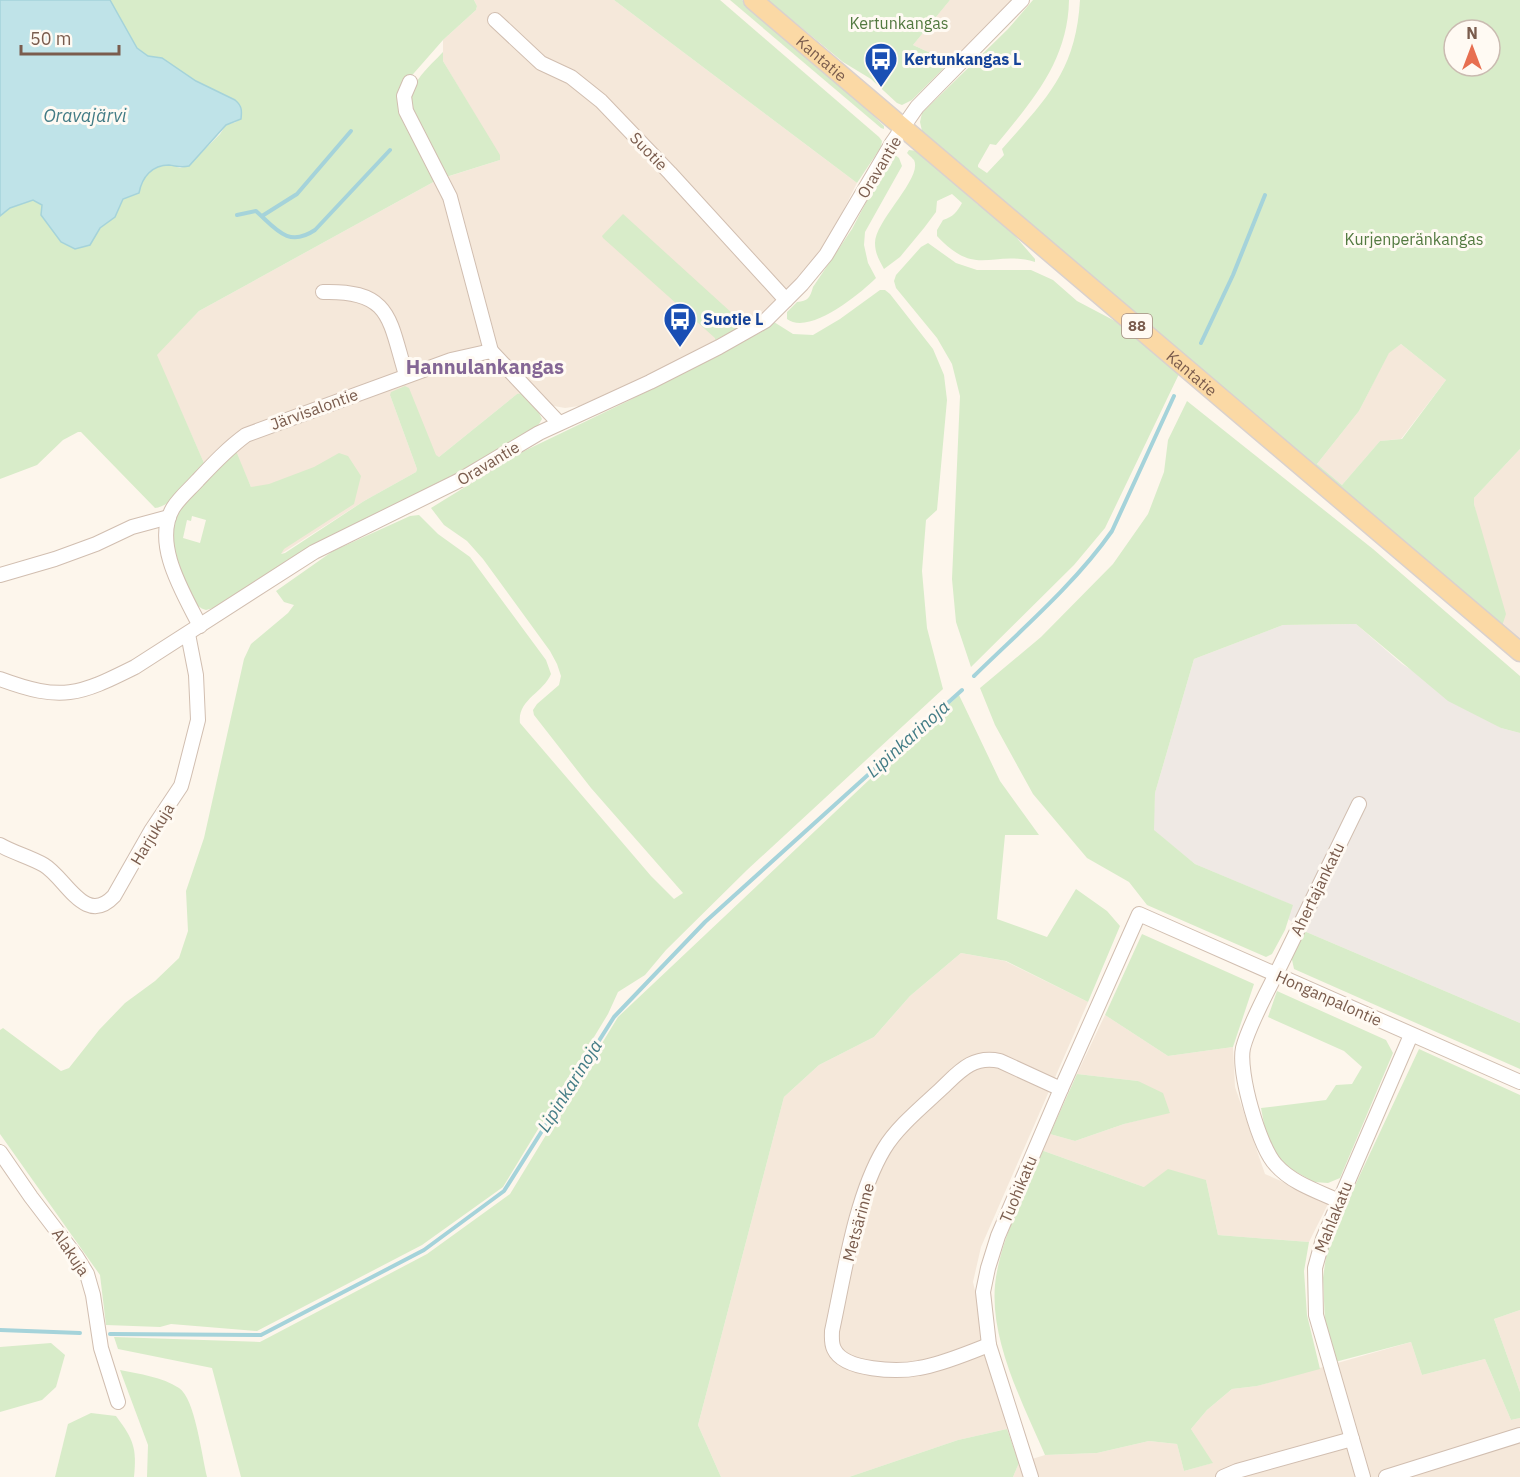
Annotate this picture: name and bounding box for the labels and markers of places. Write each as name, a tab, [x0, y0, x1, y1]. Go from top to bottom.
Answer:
bus stop icon: Kertunkangas L	[863, 41, 899, 88]
place label: Kertunkangas L	[904, 49, 1022, 69]
bus stop icon: Suotie L	[662, 301, 698, 348]
place label: Suotie L	[703, 309, 763, 329]

